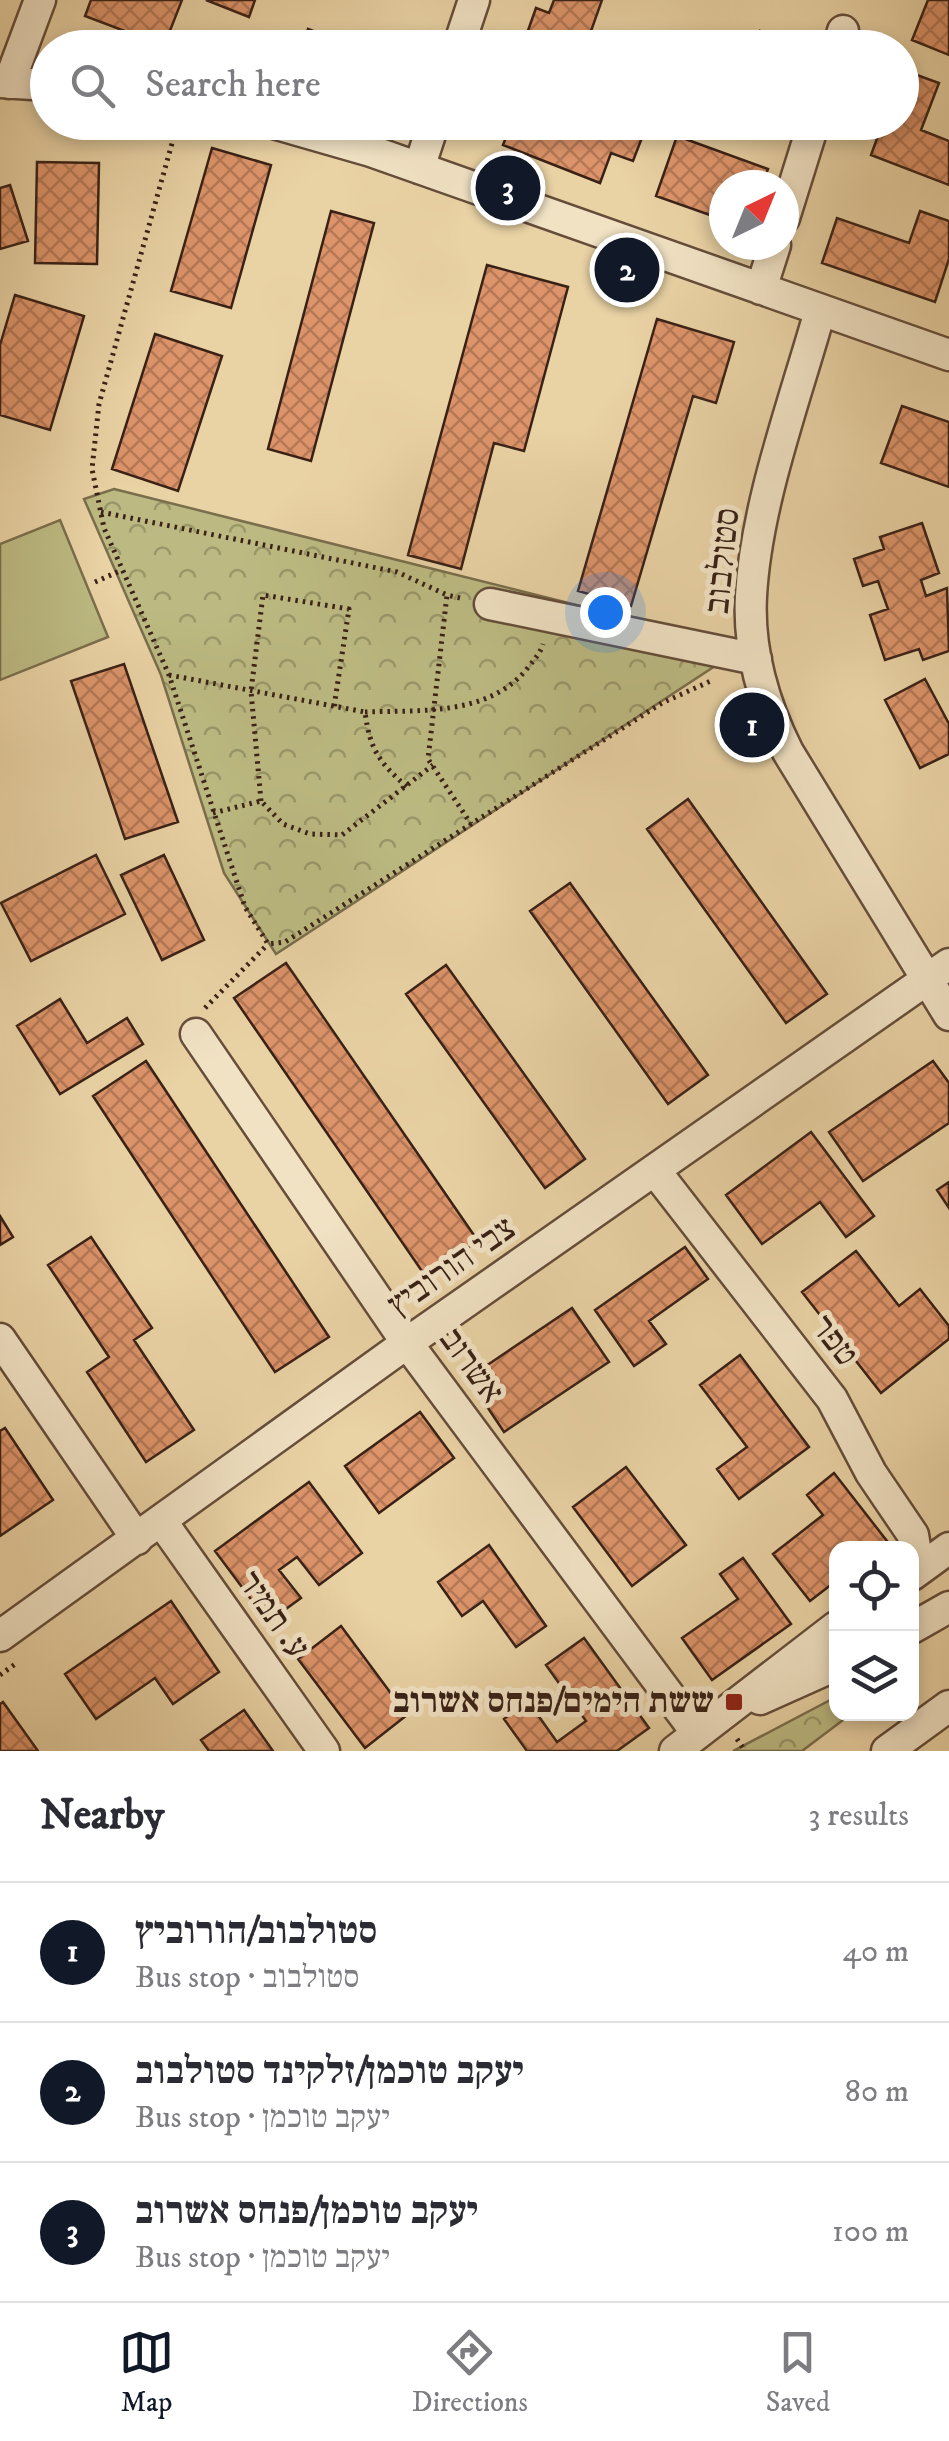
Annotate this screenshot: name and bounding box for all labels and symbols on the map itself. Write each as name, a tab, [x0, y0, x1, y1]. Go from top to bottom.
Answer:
pin: 3	[476, 150, 540, 226]
north arrow	[709, 170, 799, 260]
pin: 2	[594, 232, 660, 308]
street label: סטולבוב	[696, 506, 750, 616]
your location	[580, 587, 631, 638]
pin: 1	[720, 688, 784, 762]
street label: צבי הורוביץ	[379, 1207, 525, 1327]
street label: טפר	[800, 1307, 868, 1375]
street label: אשרוב	[429, 1319, 513, 1413]
street label: ע. תמיר	[227, 1563, 319, 1667]
place label: ששת הימים/פנחס אשרוב	[393, 1680, 714, 1724]
marker: ששת הימים/פנחס אשרוב	[723, 1691, 745, 1713]

